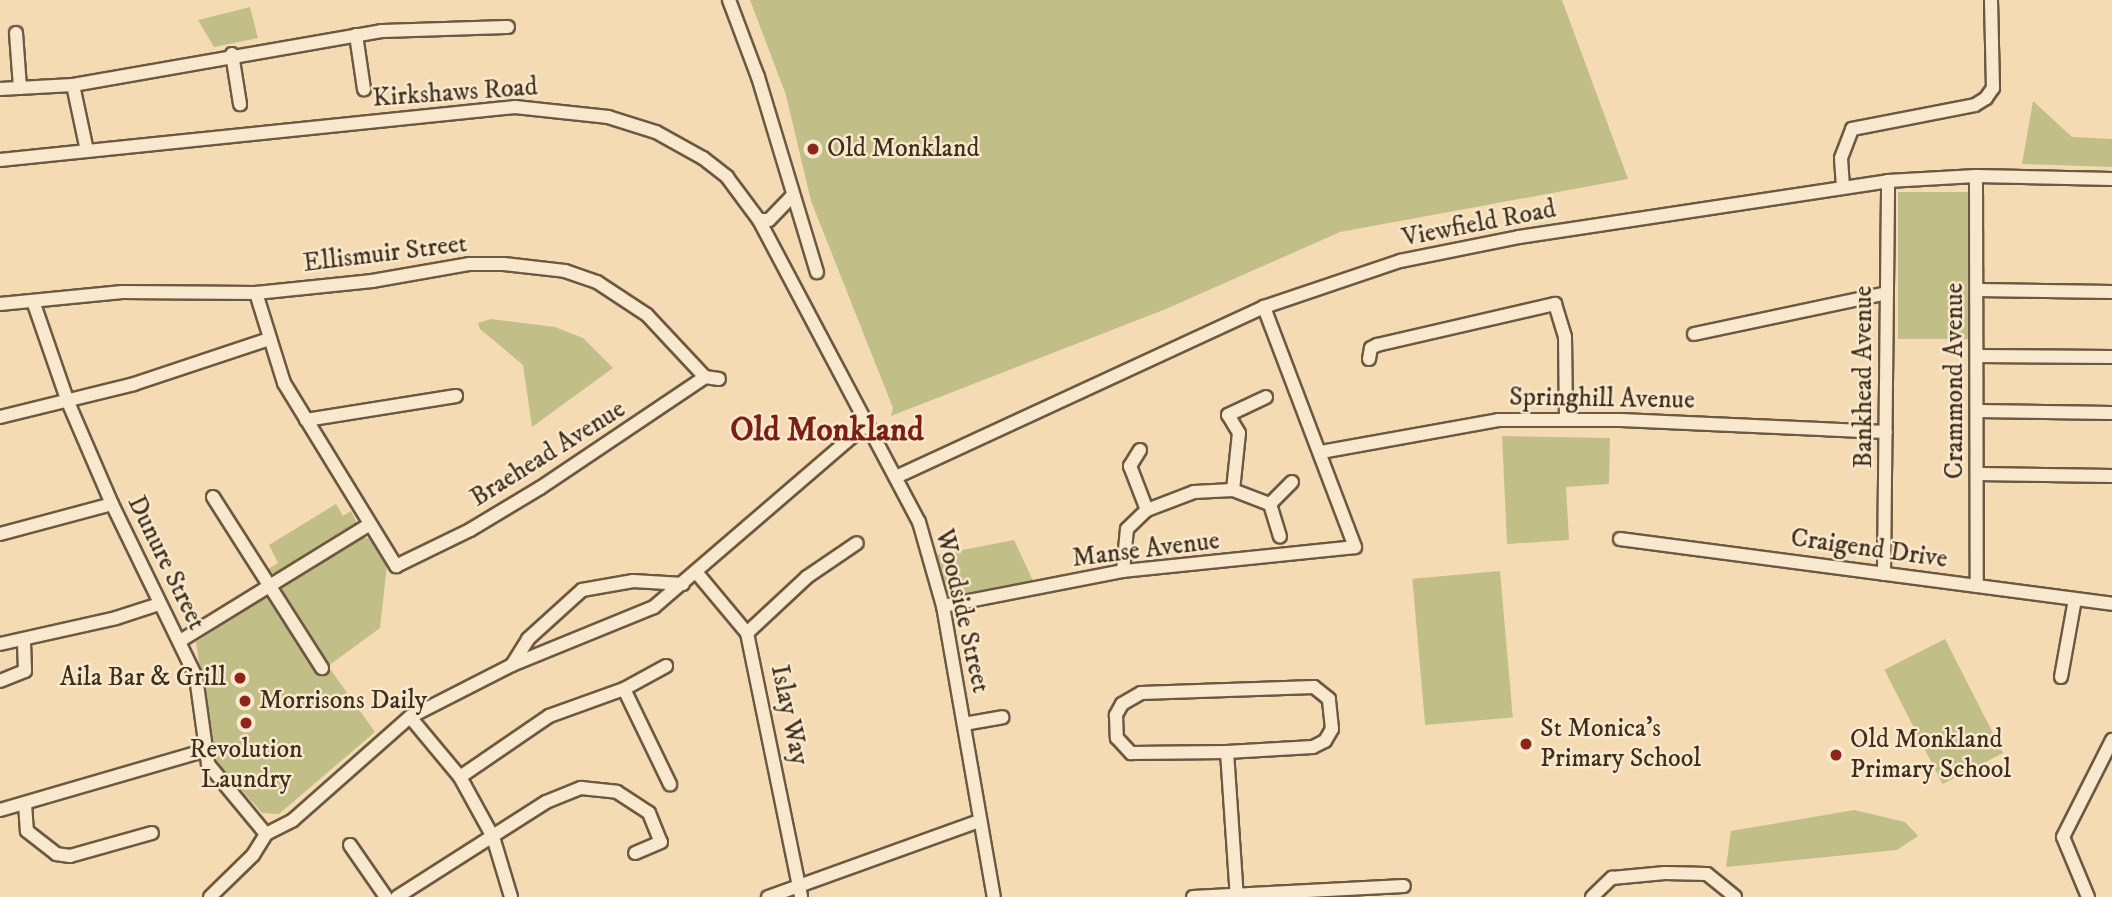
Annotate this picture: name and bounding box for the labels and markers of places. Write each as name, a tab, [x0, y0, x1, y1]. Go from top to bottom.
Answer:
place label: Old Monkland	[827, 133, 979, 165]
marker: Old Monkland	[805, 141, 821, 157]
place label: Aila Bar & Grill	[60, 662, 226, 694]
marker: Aila Bar & Grill	[232, 670, 248, 686]
place label: Morrisons Daily	[259, 685, 427, 717]
marker: Morrisons Daily	[237, 693, 253, 709]
place label: St Monica's Primary School	[1540, 713, 1701, 774]
marker: Revolution Laundry	[238, 715, 254, 731]
place label: Old Monkland Primary School	[1850, 724, 2011, 786]
place label: Revolution Laundry	[189, 734, 303, 796]
marker: St Monica's Primary School	[1518, 736, 1534, 752]
marker: Old Monkland Primary School	[1828, 747, 1844, 763]

